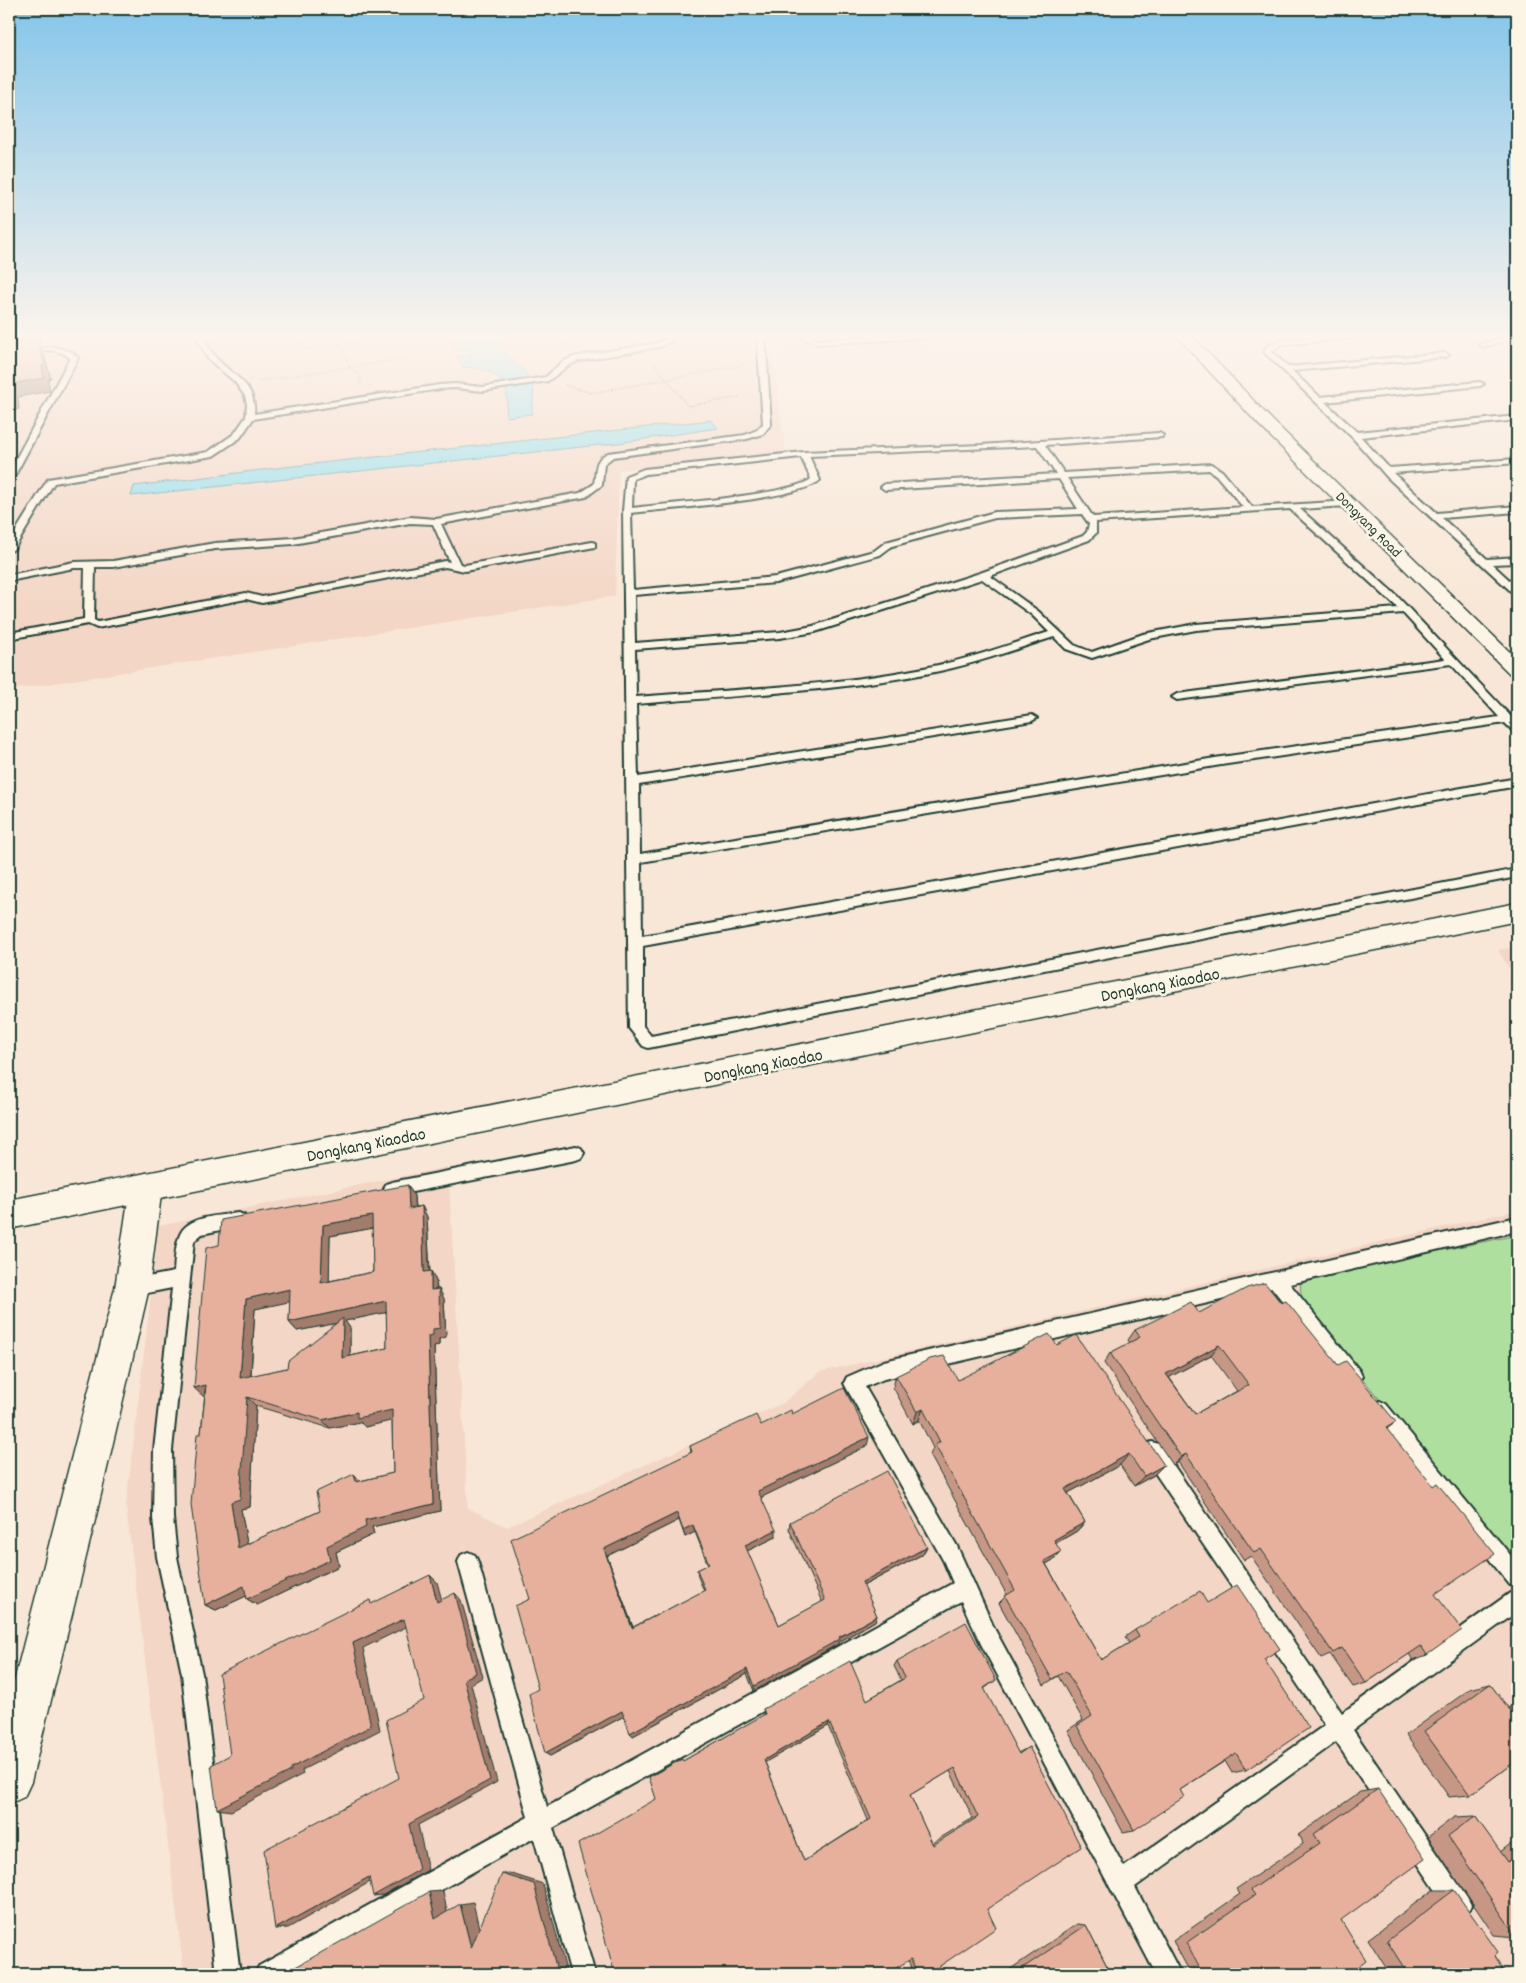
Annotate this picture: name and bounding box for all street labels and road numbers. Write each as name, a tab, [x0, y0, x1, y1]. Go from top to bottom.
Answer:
street label: Dongyang Road	[1329, 487, 1406, 564]
street label: Dongkang Xiaodao	[1099, 963, 1222, 1010]
street label: Dongkang Xiaodao	[702, 1044, 825, 1091]
street label: Dongkang Xiaodao	[305, 1123, 428, 1170]

